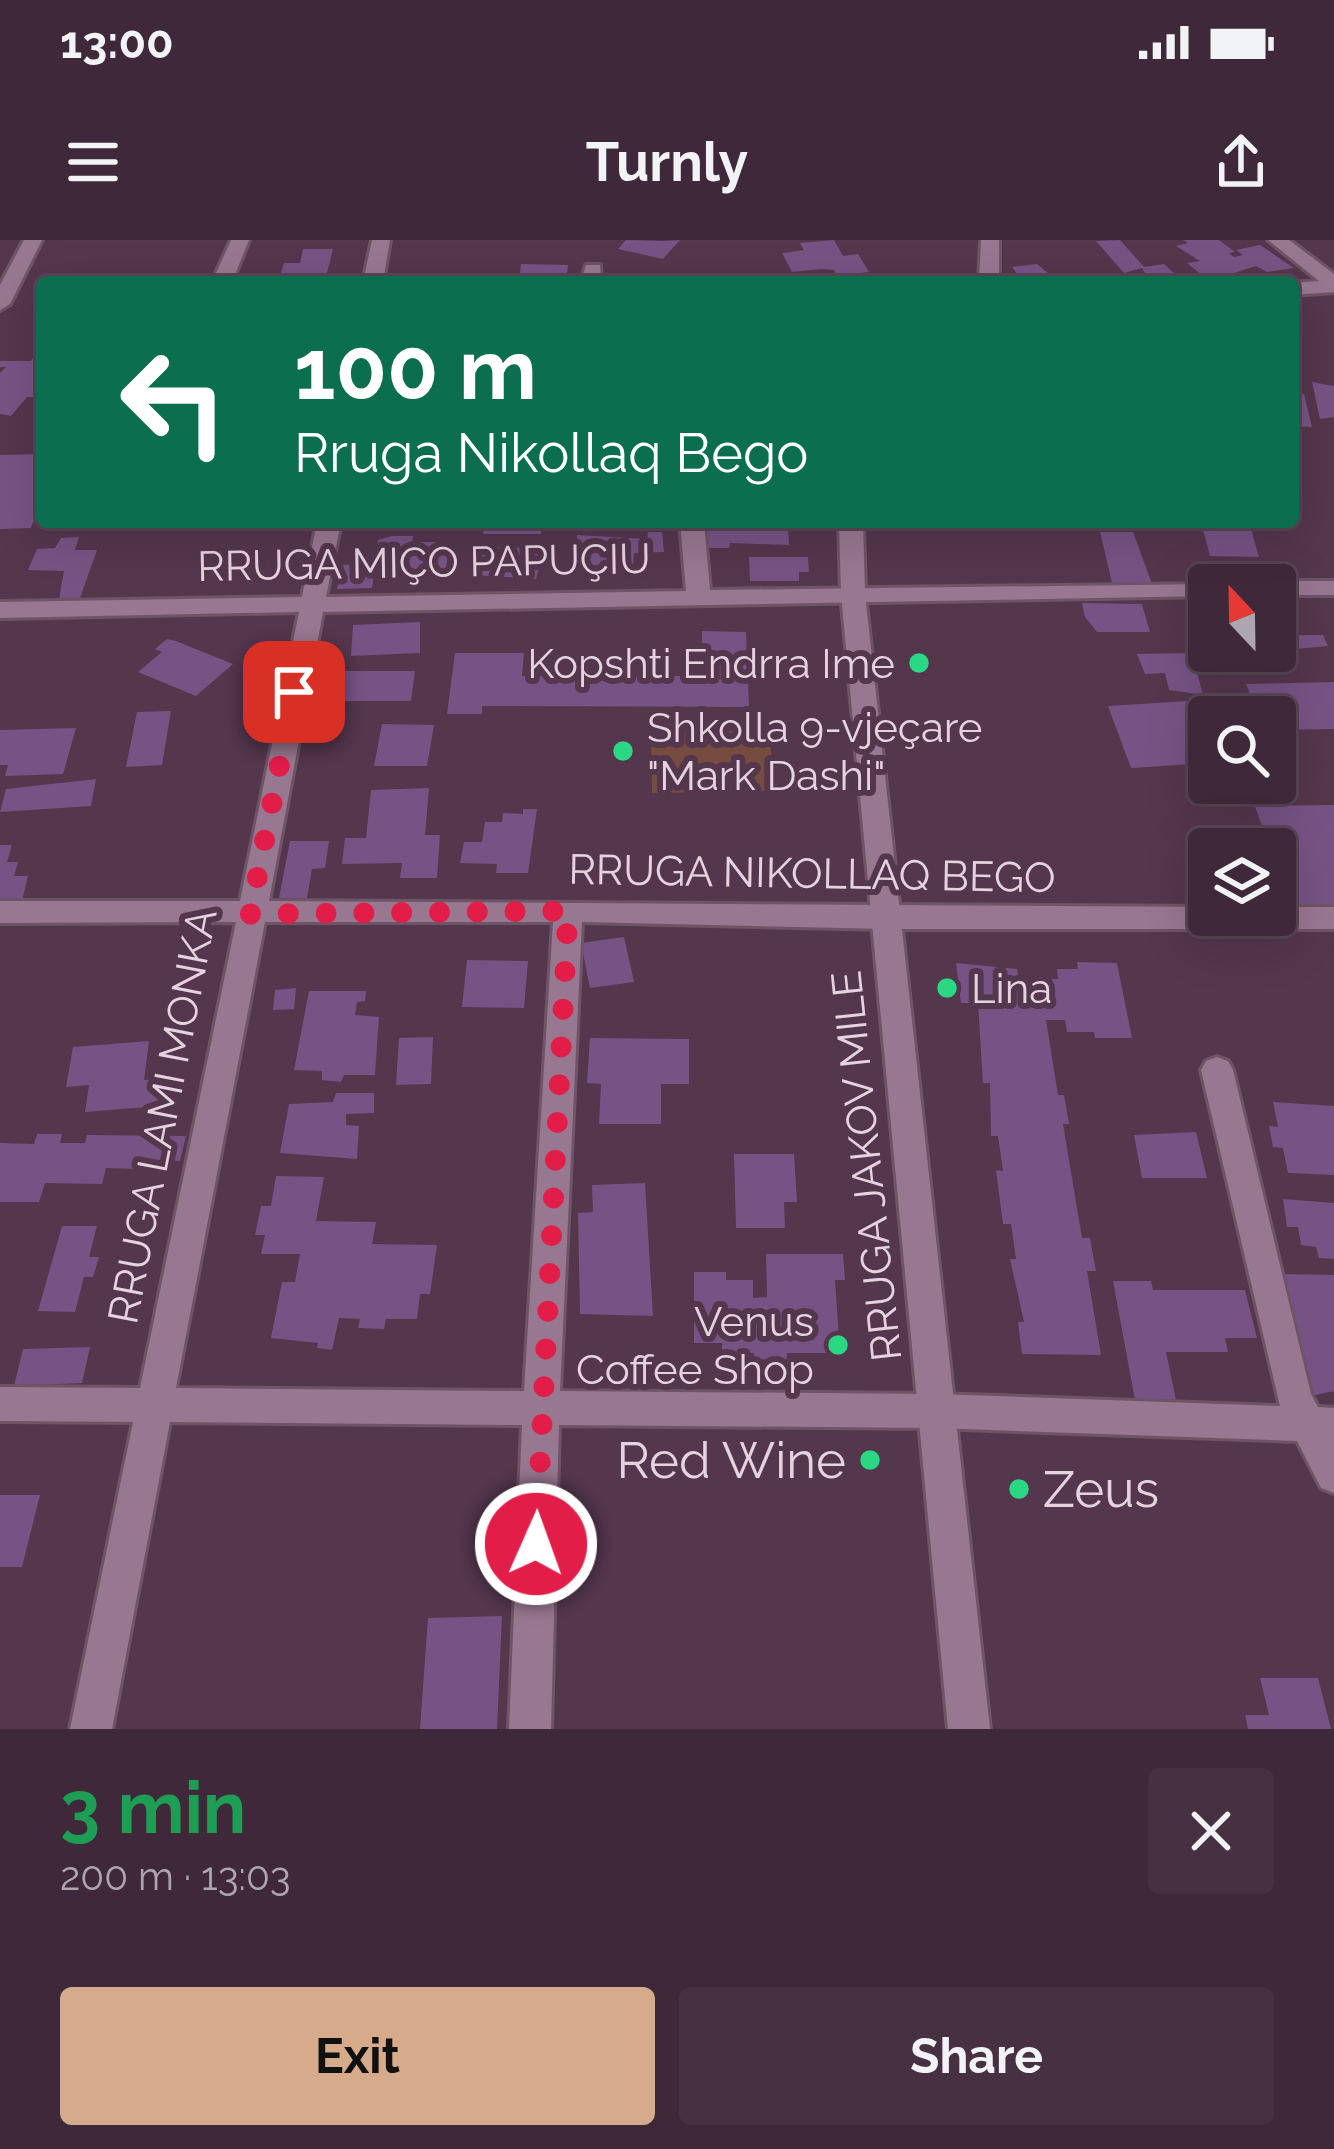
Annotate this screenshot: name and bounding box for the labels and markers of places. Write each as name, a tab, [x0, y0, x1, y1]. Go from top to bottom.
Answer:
place label: Kopshti Endrra Ime	[527, 639, 895, 688]
pin	[243, 641, 345, 743]
marker: Kopshti Endrra Ime	[906, 650, 932, 676]
place label: Shkolla 9-vjeçare "Mark Dashi"	[647, 703, 983, 800]
marker: Shkolla 9-vjeçare "Mark Dashi"	[610, 738, 636, 764]
place label: Lina	[971, 964, 1052, 1013]
marker: Lina	[934, 975, 960, 1001]
place label: Venus Coffee Shop	[576, 1297, 814, 1394]
marker: Venus Coffee Shop	[825, 1332, 851, 1358]
place label: Red Wine	[617, 1430, 846, 1490]
marker: Red Wine	[857, 1447, 883, 1473]
place label: Zeus	[1043, 1459, 1159, 1519]
marker: Zeus	[1006, 1476, 1032, 1502]

